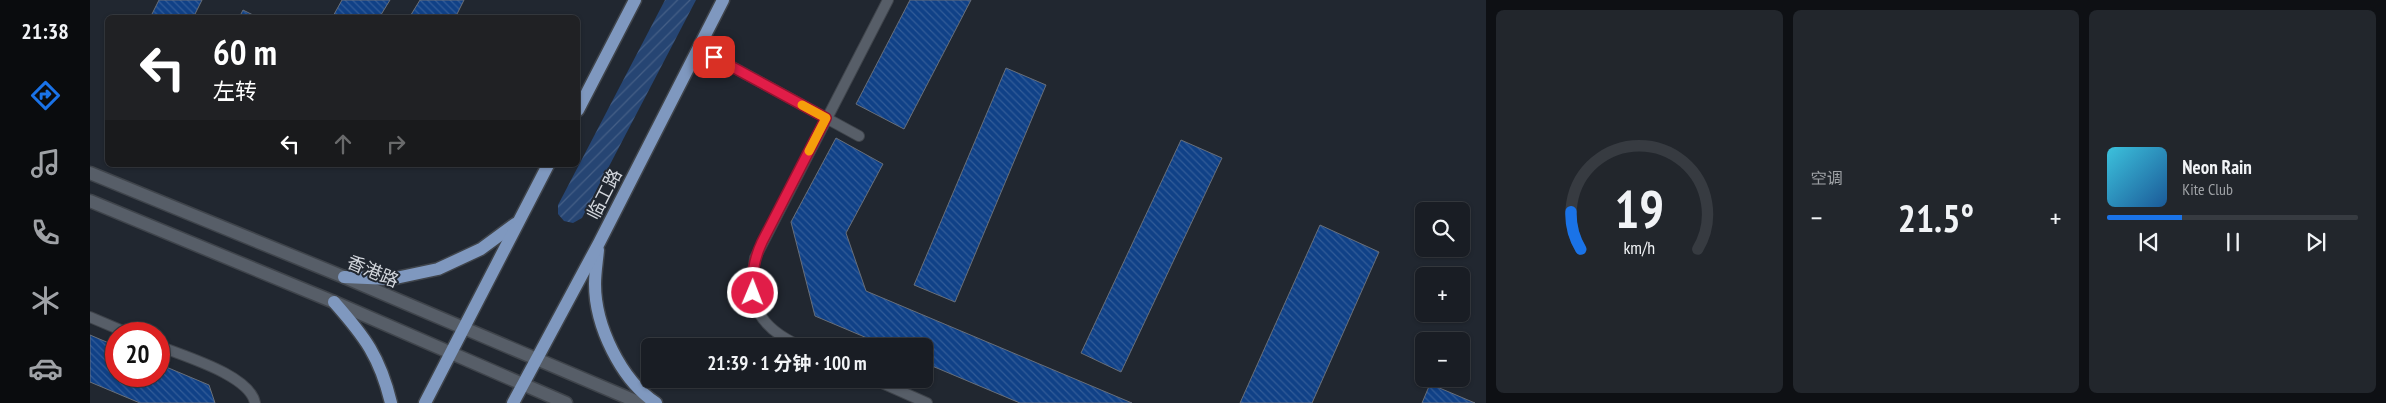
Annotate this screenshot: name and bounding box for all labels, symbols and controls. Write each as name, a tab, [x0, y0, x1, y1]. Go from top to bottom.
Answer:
text: 21:38	[21, 17, 69, 45]
text: 60 m	[213, 29, 277, 75]
icon: left	[130, 35, 195, 100]
pin	[693, 36, 735, 78]
icon: arrive	[700, 43, 728, 71]
text: 左转	[213, 77, 257, 105]
icon: directions	[28, 78, 63, 113]
icon: left	[276, 130, 304, 158]
icon: ahead	[329, 130, 357, 158]
icon: right	[382, 130, 410, 158]
icon: music	[28, 146, 63, 181]
text: Neon Rain	[2182, 155, 2252, 179]
street label: 临工路	[581, 165, 627, 223]
text: 空调	[1811, 168, 1843, 188]
text: 19	[1614, 175, 1664, 242]
text: Kite Club	[2182, 179, 2233, 199]
text: 21.5°	[1898, 193, 1974, 242]
text: −	[1811, 199, 1822, 236]
text: +	[2050, 199, 2061, 236]
map controls	[1415, 202, 1470, 387]
button: search	[1415, 202, 1470, 257]
icon: phone	[28, 215, 63, 250]
icon: previous	[2135, 228, 2163, 256]
icon: pause	[2219, 228, 2247, 256]
icon: next	[2302, 228, 2330, 256]
text: km/h	[1623, 236, 1655, 259]
street label: 香港路	[344, 250, 402, 292]
position arrow	[726, 266, 778, 318]
button: +	[1415, 267, 1470, 322]
icon: climate	[28, 283, 63, 318]
speed limit sign: 20	[105, 322, 170, 387]
button: −	[1415, 332, 1470, 387]
icon: car	[28, 351, 63, 386]
text: 21:39 · 1 分钟 · 100 m	[707, 351, 867, 375]

